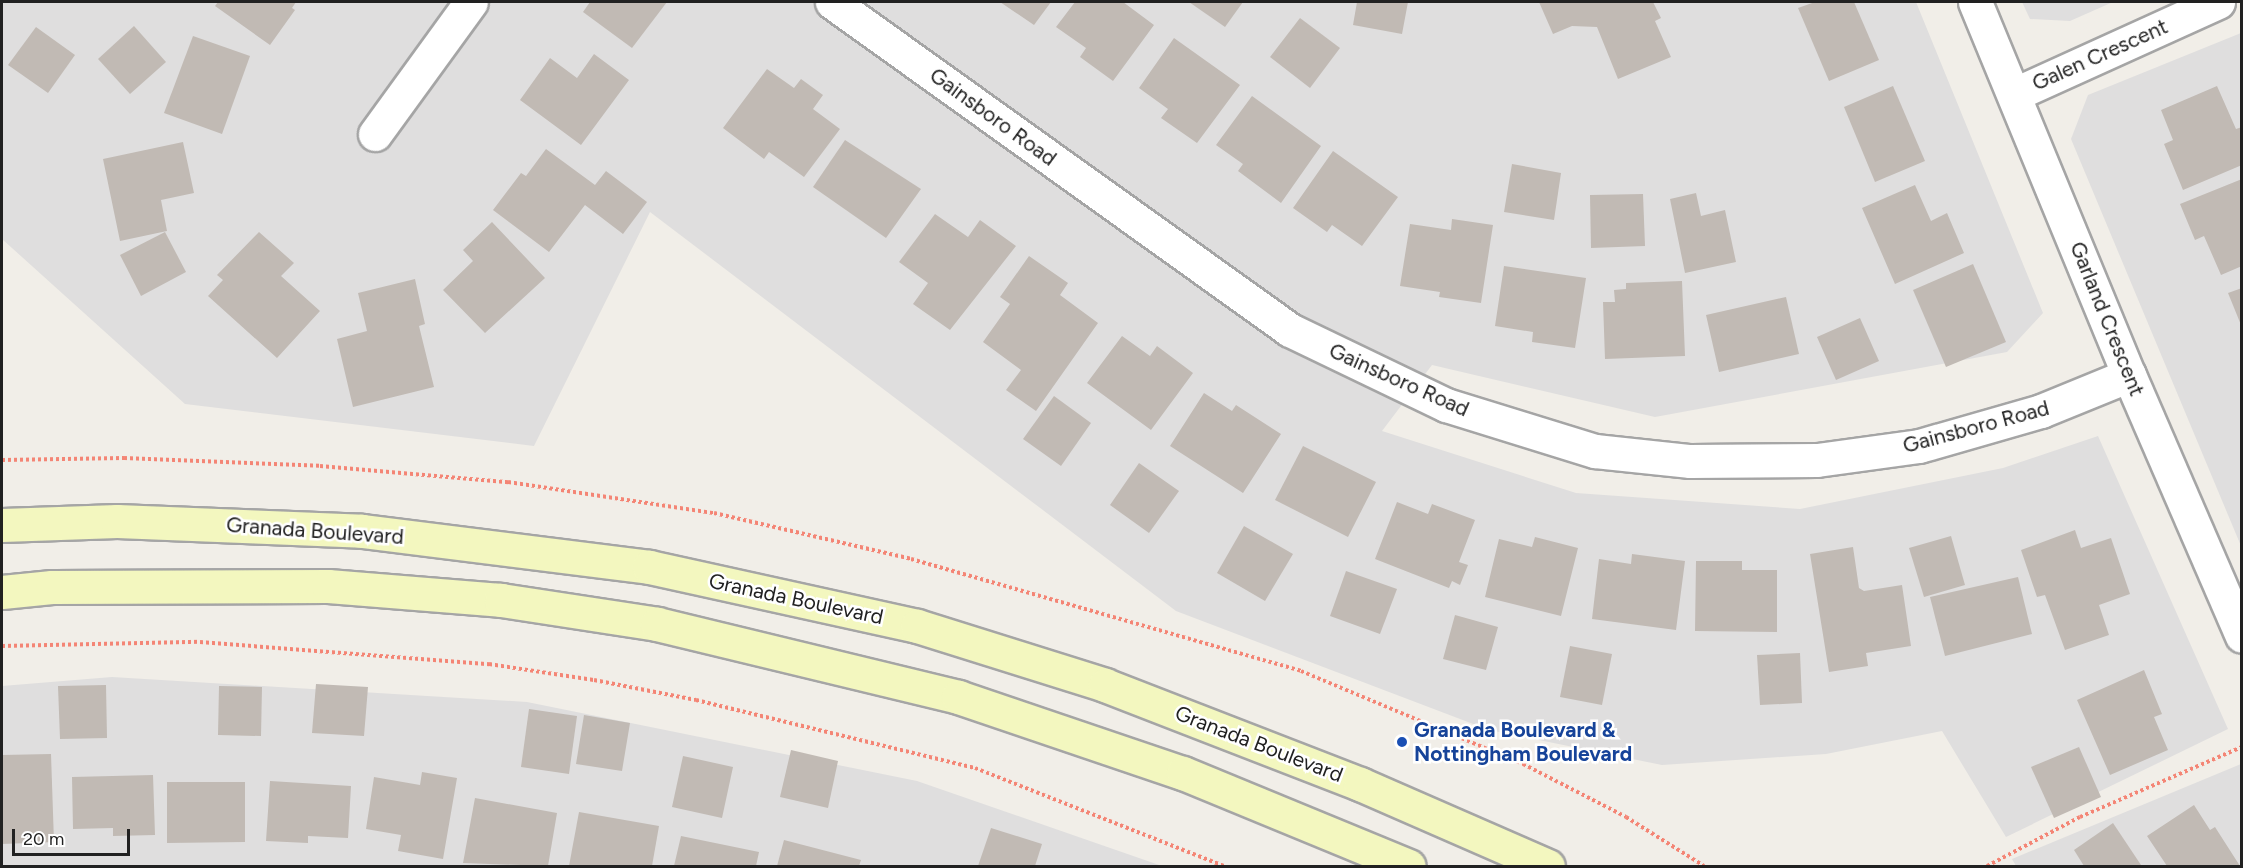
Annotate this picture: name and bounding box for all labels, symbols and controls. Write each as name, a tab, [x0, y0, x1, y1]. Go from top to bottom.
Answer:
street label: Galen Crescent	[2028, 14, 2172, 96]
street label: Gainsboro Road	[925, 63, 1061, 171]
street label: Garland Crescent	[2065, 238, 2149, 400]
street label: Gainsboro Road	[1325, 338, 1473, 422]
street label: Gainsboro Road	[1900, 395, 2052, 459]
street label: Granada Boulevard	[225, 512, 405, 550]
street label: Granada Boulevard	[706, 568, 886, 630]
street label: Granada Boulevard	[1172, 700, 1346, 788]
place label: Granada Boulevard & Nottingham Boulevard	[1414, 717, 1632, 767]
marker: Granada Boulevard & Nottingham Boulevard	[1395, 735, 1409, 749]
scale bar	[15, 817, 134, 855]
text: 20 m	[23, 828, 64, 850]

